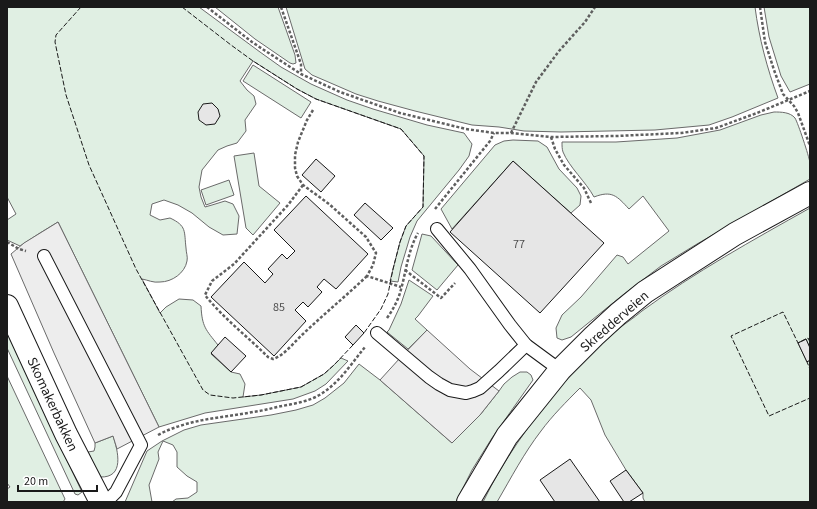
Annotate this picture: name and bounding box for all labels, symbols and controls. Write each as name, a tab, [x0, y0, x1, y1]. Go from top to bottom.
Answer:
house number: 77	[513, 236, 525, 253]
street label: Skredderveien	[576, 286, 653, 357]
house number: 85	[273, 299, 285, 316]
street label: Skomakerbakken	[22, 354, 83, 455]
scale bar	[18, 467, 97, 493]
text: 20 m	[24, 473, 48, 490]

